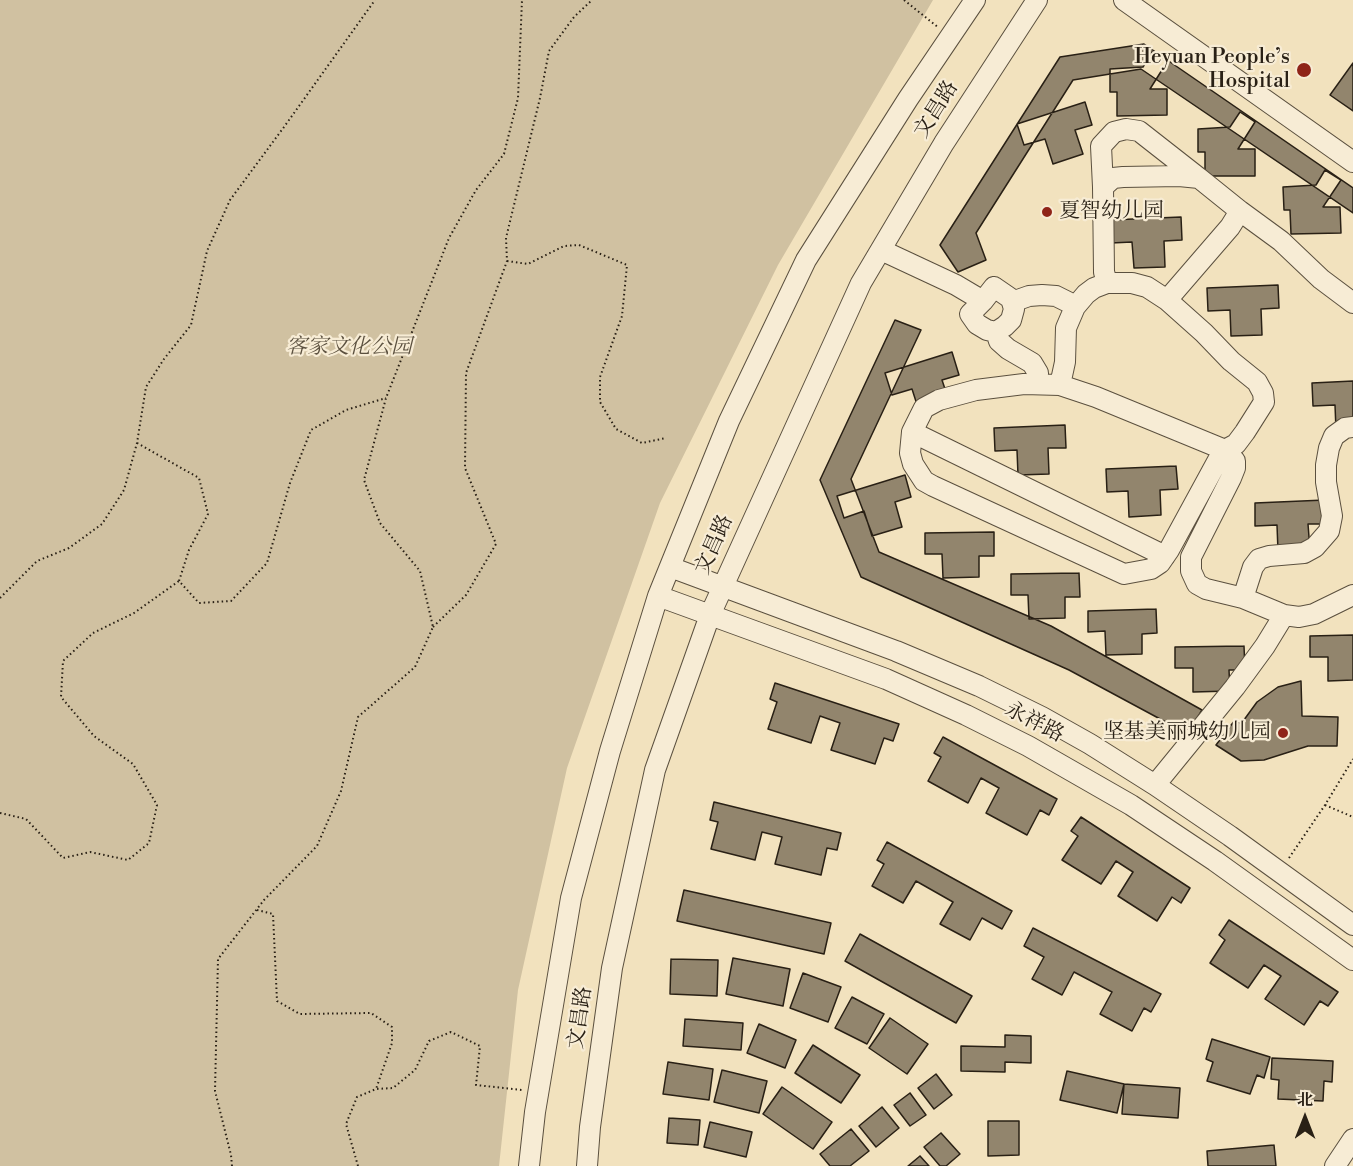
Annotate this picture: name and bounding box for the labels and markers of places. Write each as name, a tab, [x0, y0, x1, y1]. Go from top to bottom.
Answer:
place label: Heyuan People’s Hospital	[1134, 45, 1290, 95]
marker: Heyuan People’s Hospital	[1295, 61, 1313, 79]
place label: 夏智幼儿园	[1059, 199, 1164, 225]
marker: 夏智幼儿园	[1040, 205, 1054, 219]
place label: 坚基美丽城幼儿园	[1103, 720, 1271, 746]
marker: 坚基美丽城幼儿园	[1276, 726, 1290, 740]

